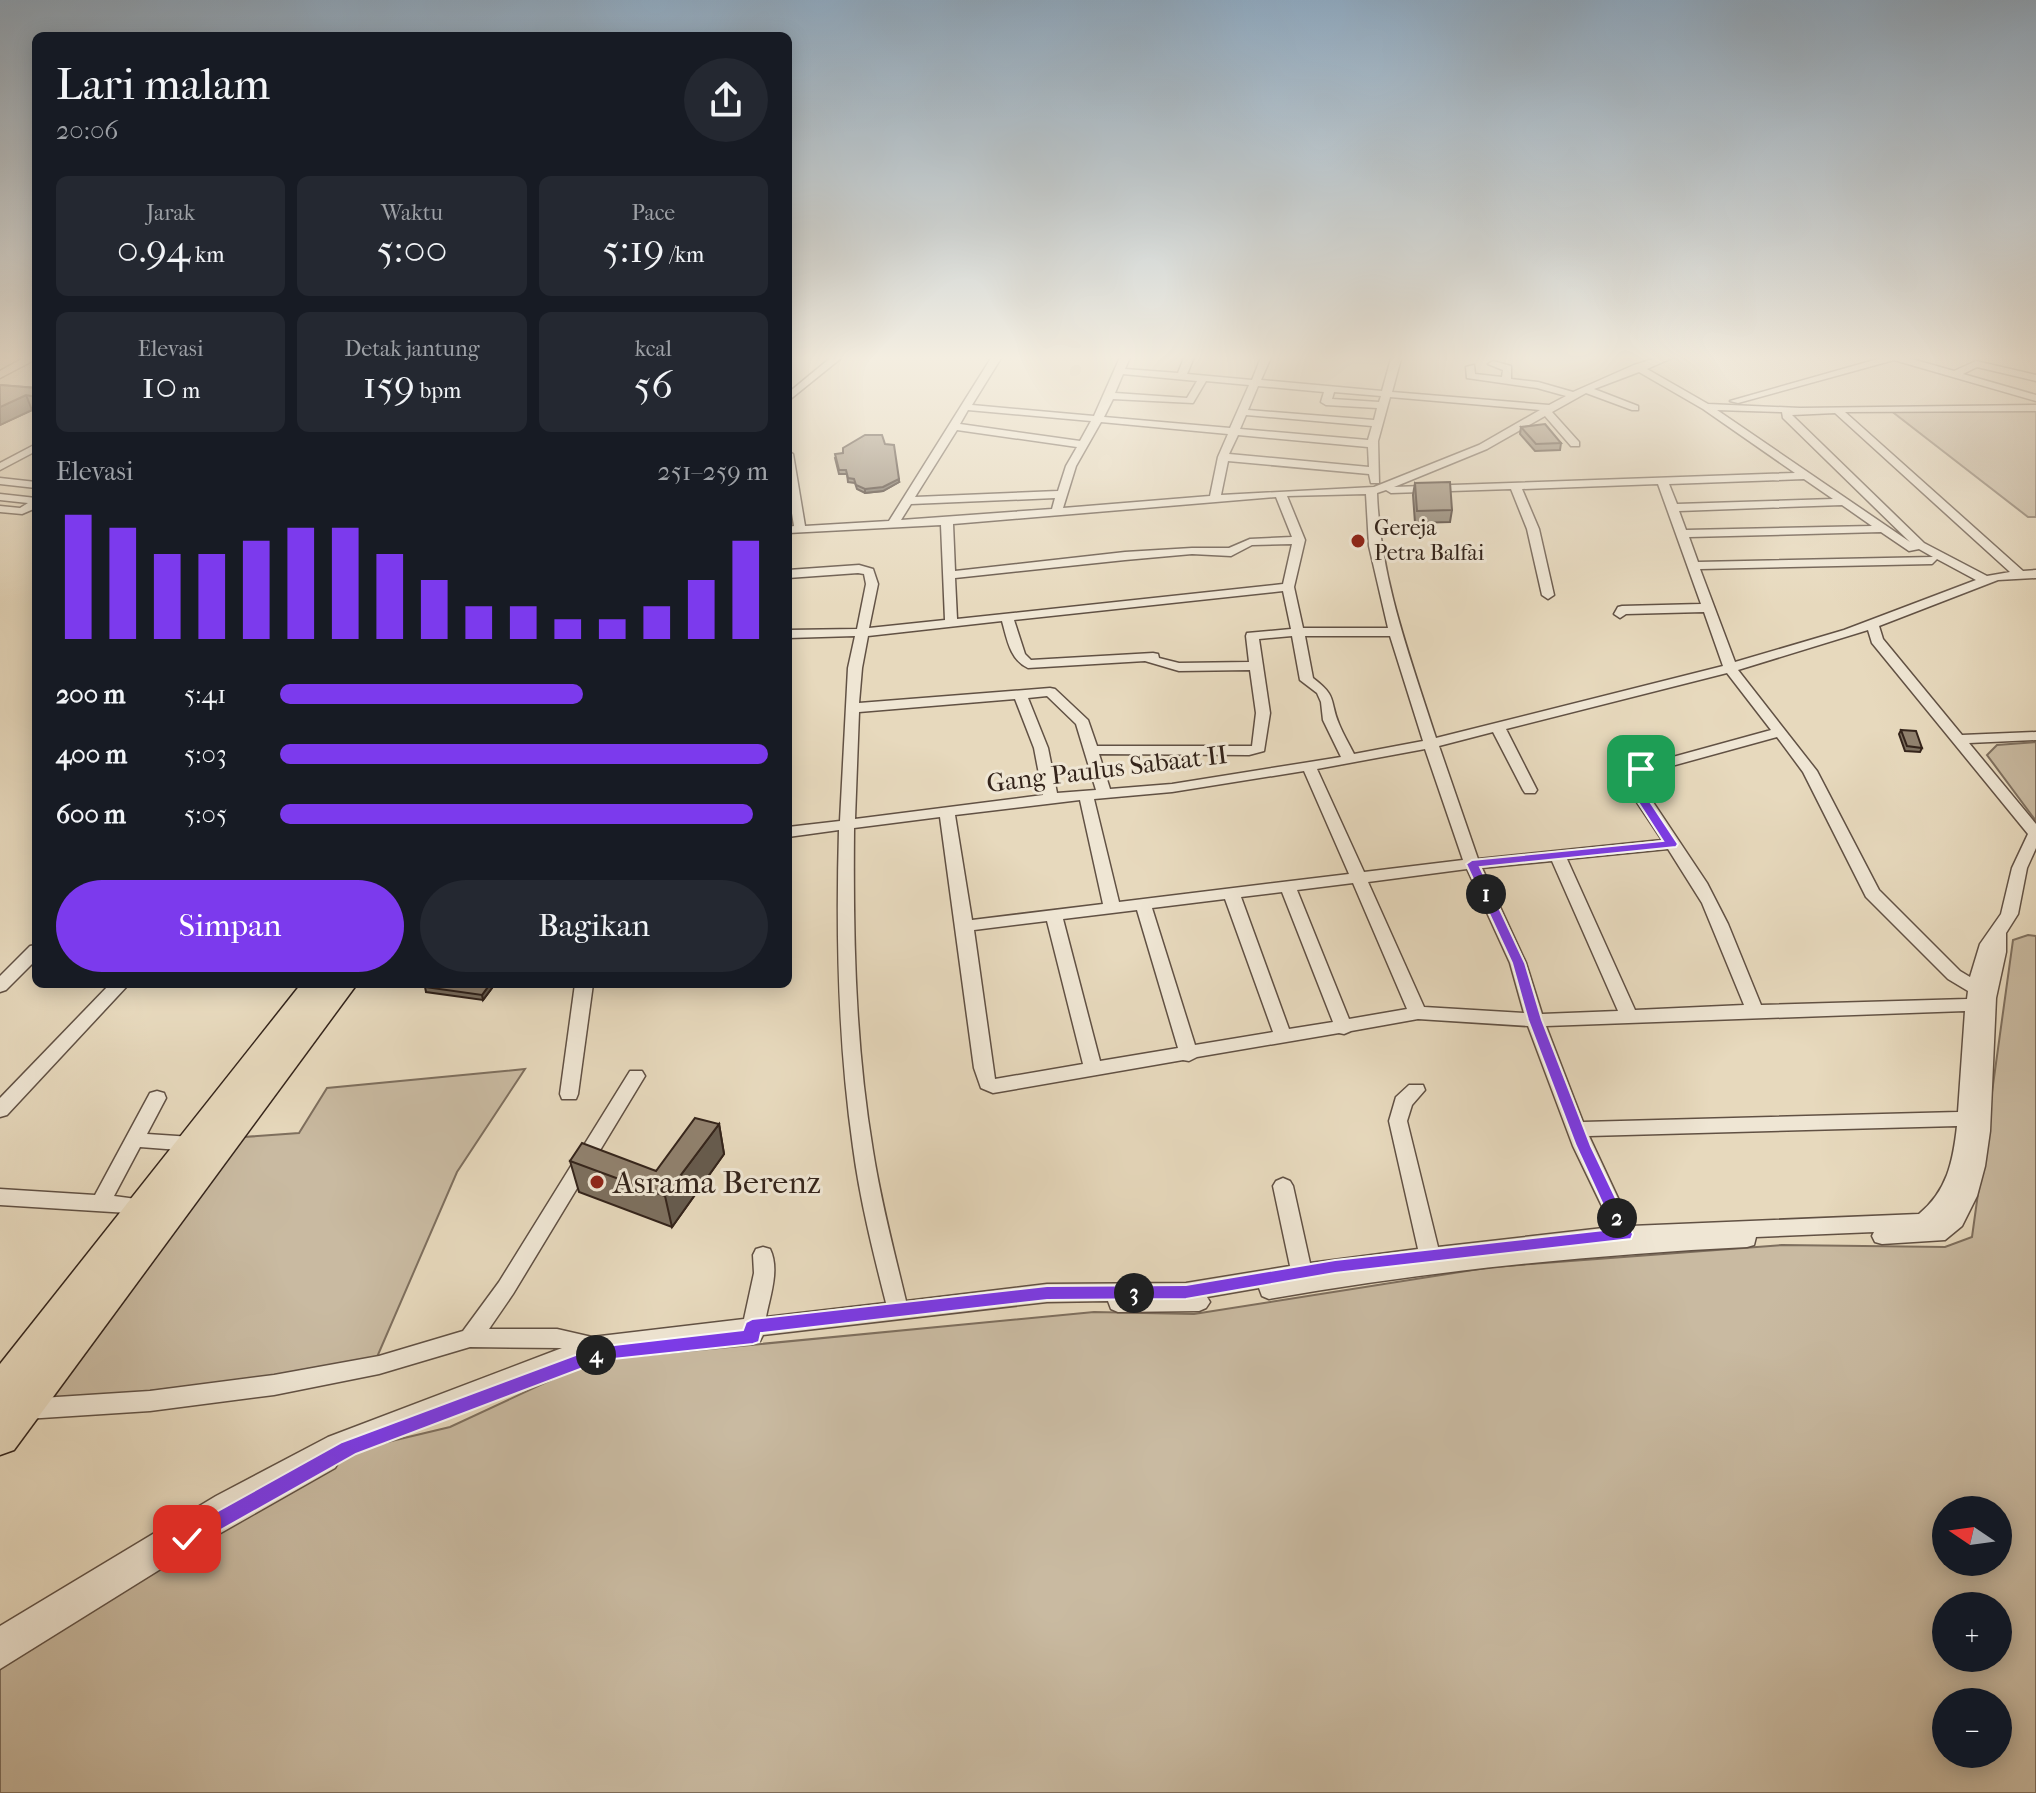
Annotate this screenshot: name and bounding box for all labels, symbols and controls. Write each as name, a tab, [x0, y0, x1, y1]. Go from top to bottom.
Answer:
button: share	[684, 58, 768, 142]
text: Lari malam	[56, 59, 270, 110]
text: 20:06	[56, 115, 118, 146]
text: Jarak	[146, 200, 195, 226]
text: Waktu	[381, 200, 443, 226]
text: Pace	[631, 200, 675, 226]
text: 0.94	[117, 226, 190, 272]
text: 5:00	[376, 226, 448, 272]
text: 5:19	[602, 226, 665, 272]
text: km	[190, 242, 225, 268]
text: /km	[665, 242, 704, 268]
text: Elevasi	[138, 336, 203, 362]
text: Detak jantung	[344, 336, 479, 362]
text: kcal	[635, 336, 672, 362]
text: 10	[141, 362, 177, 408]
text: 159	[363, 362, 415, 408]
text: 56	[634, 362, 673, 408]
text: m	[177, 378, 200, 404]
text: bpm	[415, 378, 461, 404]
text: Elevasi	[56, 456, 134, 487]
text: 251–259 m	[657, 456, 768, 487]
place label: Gereja Petra Balfai	[1374, 515, 1485, 566]
marker: Gereja Petra Balfai	[1349, 532, 1367, 550]
text: 200 m	[56, 679, 125, 710]
text: 5:41	[184, 679, 226, 710]
pin	[1607, 735, 1675, 803]
text: 400 m	[56, 739, 127, 770]
text: 5:03	[184, 739, 227, 770]
street label: Gang Paulus Sabaat II	[985, 739, 1229, 799]
icon: arrive	[1619, 747, 1663, 791]
text: 600 m	[56, 799, 126, 830]
text: 5:05	[184, 799, 227, 830]
pin: 1	[1466, 874, 1506, 914]
button: Simpan	[56, 880, 404, 972]
button: Bagikan	[420, 880, 768, 972]
text: 1	[1482, 881, 1490, 907]
place label: Asrama Berenz	[611, 1164, 821, 1201]
marker: Asrama Berenz	[588, 1173, 606, 1191]
pin: 2	[1597, 1198, 1637, 1238]
text: 2	[1611, 1205, 1623, 1231]
pin: 3	[1114, 1273, 1154, 1313]
text: 3	[1129, 1280, 1139, 1306]
pin: 4	[576, 1335, 616, 1375]
text: 4	[590, 1342, 603, 1368]
north arrow	[1932, 1496, 2012, 1576]
map controls	[1932, 1496, 2012, 1768]
pin	[153, 1505, 221, 1573]
icon: check	[165, 1517, 209, 1561]
button: +	[1932, 1592, 2012, 1672]
button: −	[1932, 1688, 2012, 1768]

